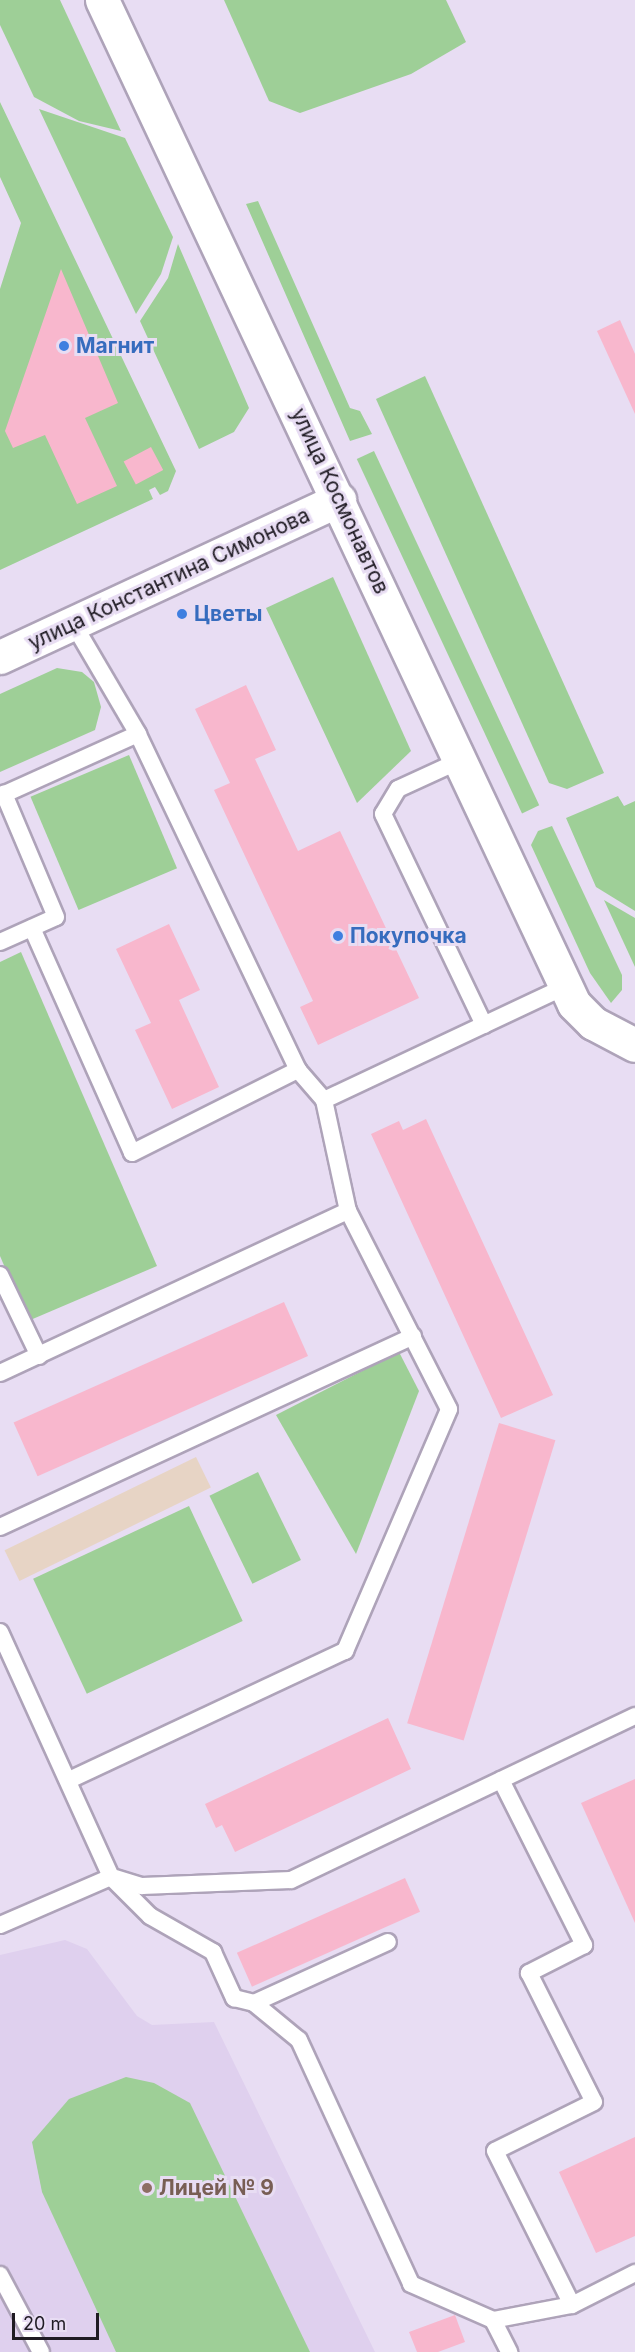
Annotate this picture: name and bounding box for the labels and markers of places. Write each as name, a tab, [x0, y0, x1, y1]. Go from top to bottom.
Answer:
place label: Магнит	[76, 333, 154, 359]
marker: Магнит	[57, 339, 71, 353]
place label: Цветы	[194, 601, 263, 627]
marker: Цветы	[175, 607, 189, 621]
place label: Покупочка	[350, 923, 467, 949]
marker: Покупочка	[331, 929, 345, 943]
place label: Лицей № 9	[159, 2175, 274, 2201]
marker: Лицей № 9	[140, 2181, 154, 2195]

